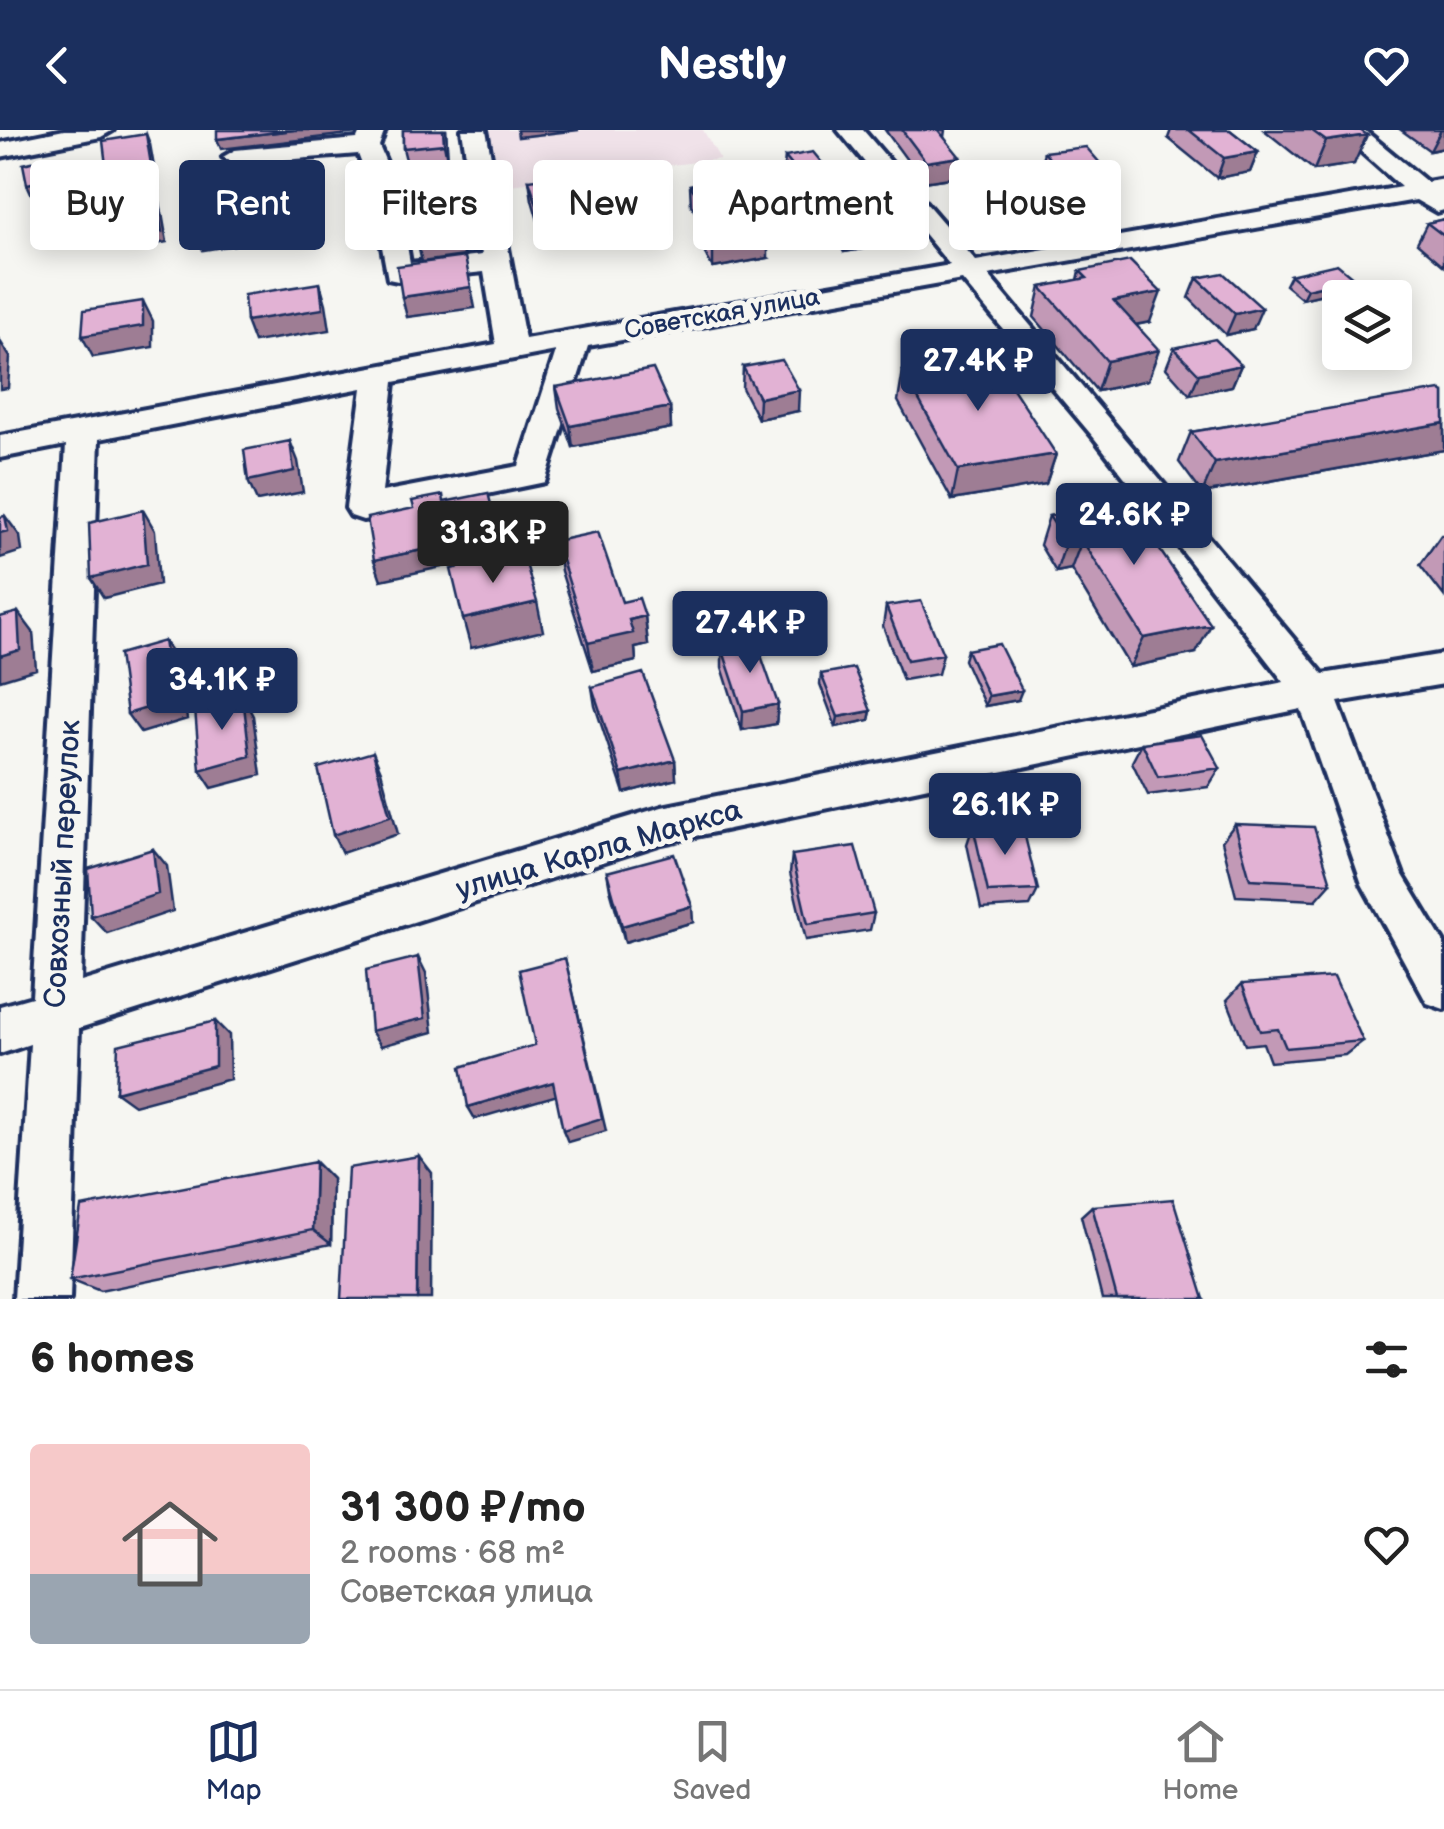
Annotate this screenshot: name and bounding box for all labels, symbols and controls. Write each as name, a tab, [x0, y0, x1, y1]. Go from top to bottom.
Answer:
icon: back	[30, 38, 85, 93]
text: Nestly	[658, 38, 786, 93]
icon: heart	[1359, 38, 1414, 93]
chip: Buy	[30, 160, 159, 250]
chip: Rent	[179, 160, 325, 250]
chip: Filters	[345, 160, 513, 250]
chip: New	[533, 160, 673, 250]
chip: Apartment	[693, 160, 929, 250]
chip: House	[949, 160, 1121, 250]
map controls	[1322, 280, 1412, 370]
button: layers	[1322, 280, 1412, 370]
street label: Советская улица	[622, 282, 822, 346]
pin: 27.4K ₽	[886, 329, 1070, 414]
text: 27.4K ₽	[923, 342, 1033, 381]
pin: 24.6K ₽	[1042, 483, 1226, 568]
text: 24.6K ₽	[1078, 496, 1190, 535]
pin: 31.3K ₽	[401, 501, 585, 586]
text: 31.3K ₽	[440, 514, 546, 553]
pin: 27.4K ₽	[658, 591, 842, 676]
text: 27.4K ₽	[695, 604, 805, 643]
pin: 34.1K ₽	[130, 648, 314, 733]
text: 34.1K ₽	[168, 661, 276, 700]
street label: Совхозный переулок	[37, 719, 89, 1009]
pin: 26.1K ₽	[913, 773, 1097, 858]
text: 26.1K ₽	[951, 786, 1059, 825]
street label: улица Карла Маркса	[452, 792, 746, 908]
icon: filters	[1359, 1332, 1414, 1387]
text: 6 homes	[30, 1334, 194, 1385]
text: 31 300 ₽/mo	[340, 1483, 586, 1534]
icon: home	[110, 1484, 230, 1604]
icon: heart	[1359, 1517, 1414, 1572]
text: 2 rooms · 68 m²	[340, 1534, 565, 1573]
text: Советская улица	[340, 1573, 593, 1612]
tab: Map	[206, 1714, 262, 1807]
tab: Saved	[673, 1714, 751, 1807]
tab: Home	[1162, 1714, 1238, 1807]

